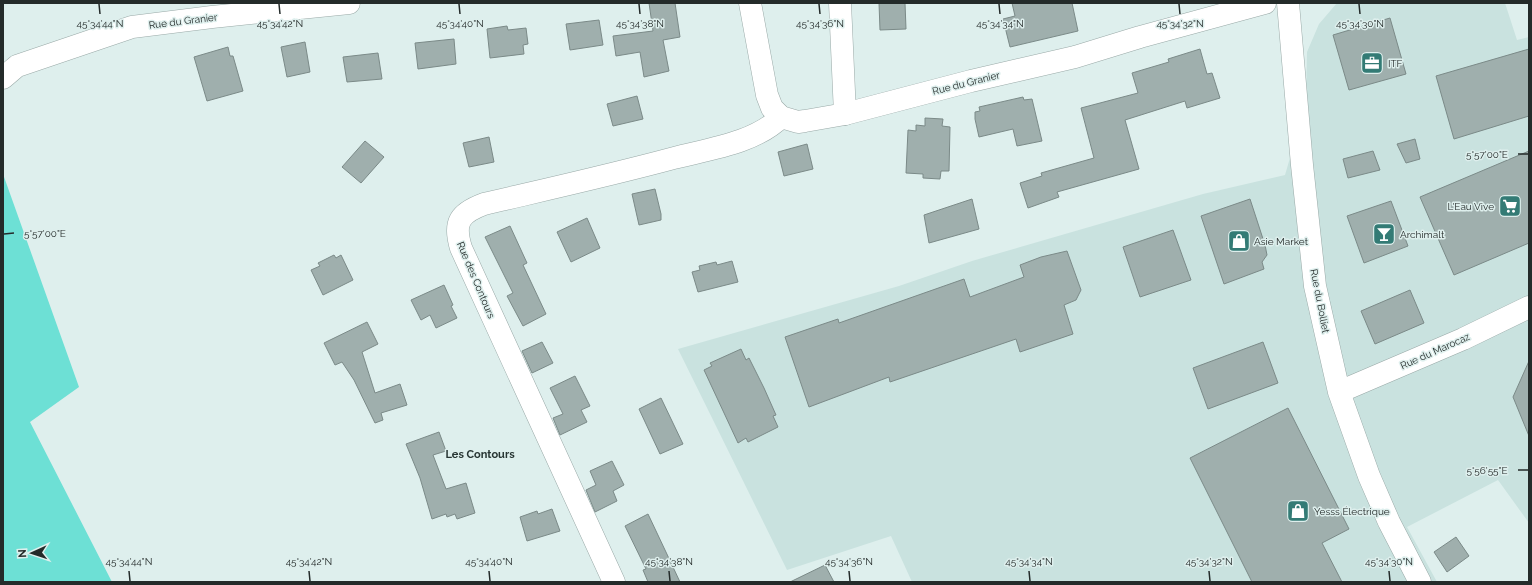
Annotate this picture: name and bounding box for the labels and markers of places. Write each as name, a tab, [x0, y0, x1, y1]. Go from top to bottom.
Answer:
office icon: ITF	[1359, 50, 1385, 76]
place label: ITF	[1388, 58, 1403, 69]
supermarket icon: L'Eau Vive	[1497, 193, 1523, 219]
place label: L'Eau Vive	[1448, 201, 1494, 212]
bar icon: Archimalt	[1371, 221, 1397, 247]
shop icon: Asie Market	[1226, 228, 1252, 254]
place label: Archimalt	[1400, 229, 1445, 240]
place label: Asie Market	[1254, 236, 1309, 247]
shop icon: Yesss Électrique	[1285, 498, 1311, 524]
place label: Yesss Électrique	[1314, 506, 1390, 517]

